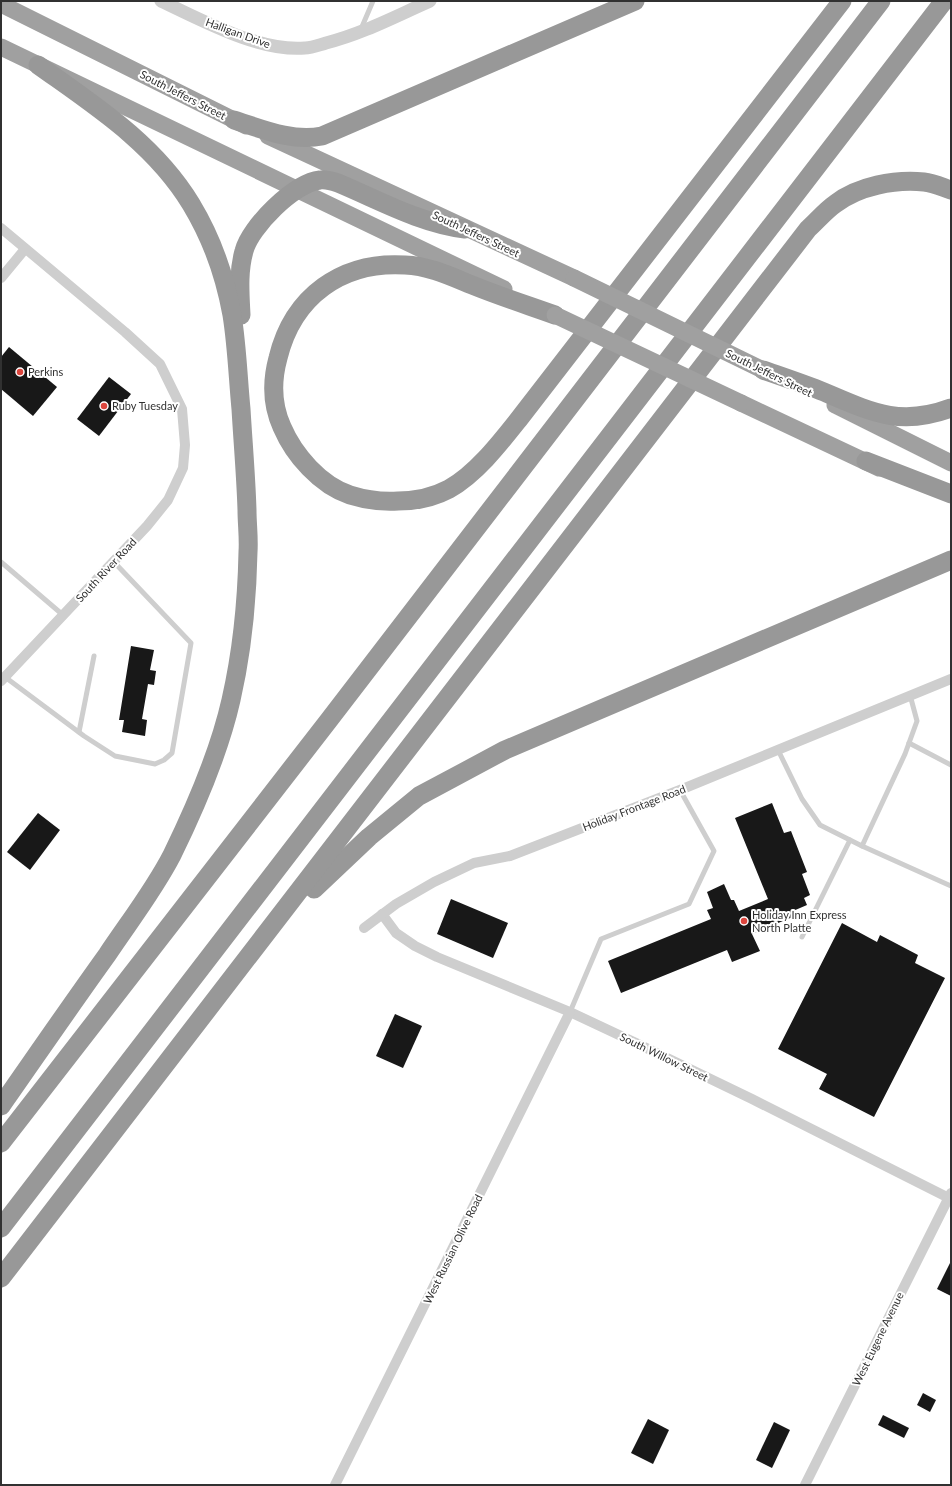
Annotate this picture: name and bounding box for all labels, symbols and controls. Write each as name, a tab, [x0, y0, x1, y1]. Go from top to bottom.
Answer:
street label: Halligan Drive	[204, 15, 272, 50]
street label: South Jeffers Street	[138, 67, 228, 122]
street label: South Jeffers Street	[431, 208, 522, 259]
street label: South Jeffers Street	[724, 346, 815, 399]
place label: Perkins	[28, 365, 63, 378]
marker: Perkins	[15, 367, 25, 377]
place label: Ruby Tuesday	[112, 399, 178, 412]
marker: Ruby Tuesday	[99, 401, 109, 411]
street label: South River Road	[73, 535, 139, 604]
street label: Holiday Frontage Road	[580, 782, 687, 833]
place label: Holiday Inn Express North Platte	[752, 908, 847, 934]
marker: Holiday Inn Express North Platte	[739, 916, 749, 926]
street label: South Willow Street	[618, 1030, 711, 1084]
street label: West Russian Olive Road	[420, 1192, 485, 1306]
street label: West Eugene Avenue	[849, 1290, 906, 1388]

